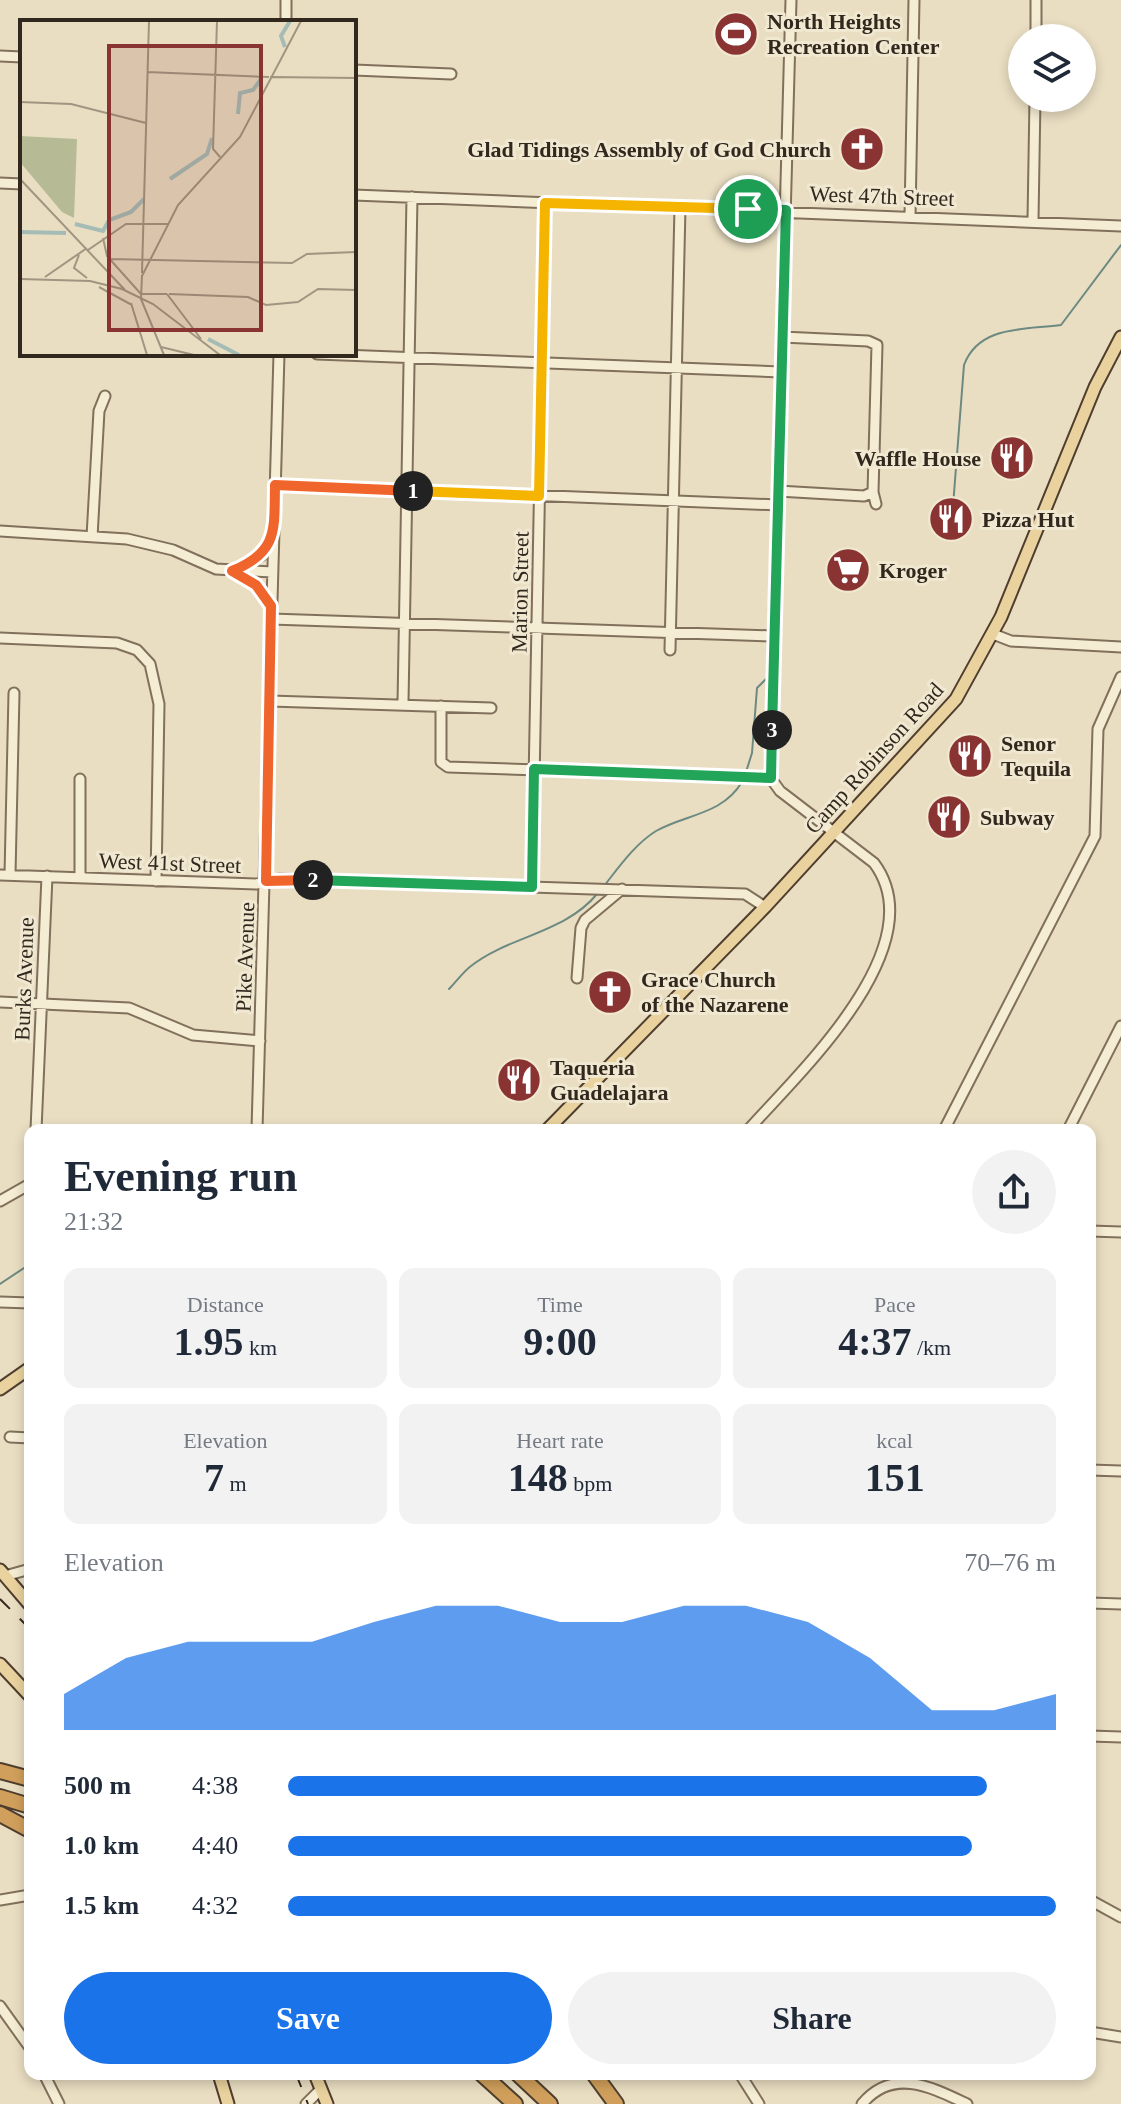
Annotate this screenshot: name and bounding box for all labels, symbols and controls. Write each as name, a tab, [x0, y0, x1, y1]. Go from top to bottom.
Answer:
place label: North Heights Recreation Center	[767, 9, 940, 59]
sports icon: North Heights Recreation Center	[712, 10, 760, 58]
inset map	[20, 20, 356, 356]
map controls	[1008, 24, 1096, 112]
button: layers	[1008, 24, 1096, 112]
church icon: Glad Tidings Assembly of God Church	[838, 125, 886, 173]
place label: Glad Tidings Assembly of God Church	[467, 137, 831, 162]
pin	[714, 175, 782, 243]
street label: West 47th Street	[809, 181, 955, 211]
icon: arrive	[726, 187, 770, 231]
restaurant icon: Waffle House	[988, 434, 1036, 482]
place label: Waffle House	[855, 446, 981, 471]
pin: 1	[393, 471, 433, 511]
text: 1	[408, 478, 419, 503]
restaurant icon: Pizza Hut	[927, 495, 975, 543]
place label: Pizza Hut	[982, 507, 1075, 532]
street label: Marion Street	[506, 531, 534, 653]
supermarket icon: Kroger	[824, 546, 872, 594]
place label: Kroger	[879, 558, 947, 583]
street label: Camp Robinson Road	[800, 677, 948, 839]
pin: 3	[752, 710, 792, 750]
text: 3	[767, 717, 778, 742]
place label: Senor Tequila	[1001, 731, 1071, 781]
restaurant icon: Senor Tequila	[946, 732, 994, 780]
restaurant icon: Subway	[925, 793, 973, 841]
place label: Subway	[980, 805, 1055, 830]
street label: West 41st Street	[98, 848, 242, 878]
pin: 2	[293, 860, 333, 900]
text: 2	[308, 867, 319, 892]
street label: Pike Avenue	[231, 902, 259, 1012]
street label: Burks Avenue	[9, 917, 39, 1041]
place label: Grace Church of the Nazarene	[641, 967, 789, 1017]
church icon: Grace Church of the Nazarene	[586, 968, 634, 1016]
place label: Taqueria Guadelajara	[550, 1055, 669, 1105]
restaurant icon: Taqueria Guadelajara	[495, 1056, 543, 1104]
button: share	[972, 1150, 1056, 1234]
text: Evening run	[64, 1152, 298, 1201]
text: 21:32	[64, 1207, 123, 1236]
text: Distance	[187, 1292, 264, 1317]
text: Time	[537, 1292, 583, 1317]
text: Pace	[874, 1292, 915, 1317]
text: 1.95	[174, 1319, 244, 1364]
text: 9:00	[523, 1319, 597, 1364]
text: 4:37	[838, 1319, 911, 1364]
text: km	[244, 1335, 277, 1360]
text: /km	[911, 1335, 951, 1360]
text: Elevation	[183, 1428, 267, 1453]
text: Heart rate	[516, 1428, 604, 1453]
text: kcal	[876, 1428, 913, 1453]
text: 7	[204, 1455, 224, 1500]
text: 148	[508, 1455, 568, 1500]
text: 151	[865, 1455, 925, 1500]
text: m	[224, 1471, 247, 1496]
text: bpm	[568, 1471, 612, 1496]
text: Elevation	[64, 1548, 164, 1577]
text: 70–76 m	[964, 1548, 1056, 1577]
text: 500 m	[64, 1771, 131, 1800]
text: 4:38	[192, 1771, 238, 1800]
text: 1.0 km	[64, 1831, 139, 1860]
text: 4:40	[192, 1831, 238, 1860]
text: 1.5 km	[64, 1891, 139, 1920]
text: 4:32	[192, 1891, 238, 1920]
button: Save	[64, 1972, 552, 2064]
button: Share	[568, 1972, 1056, 2064]

